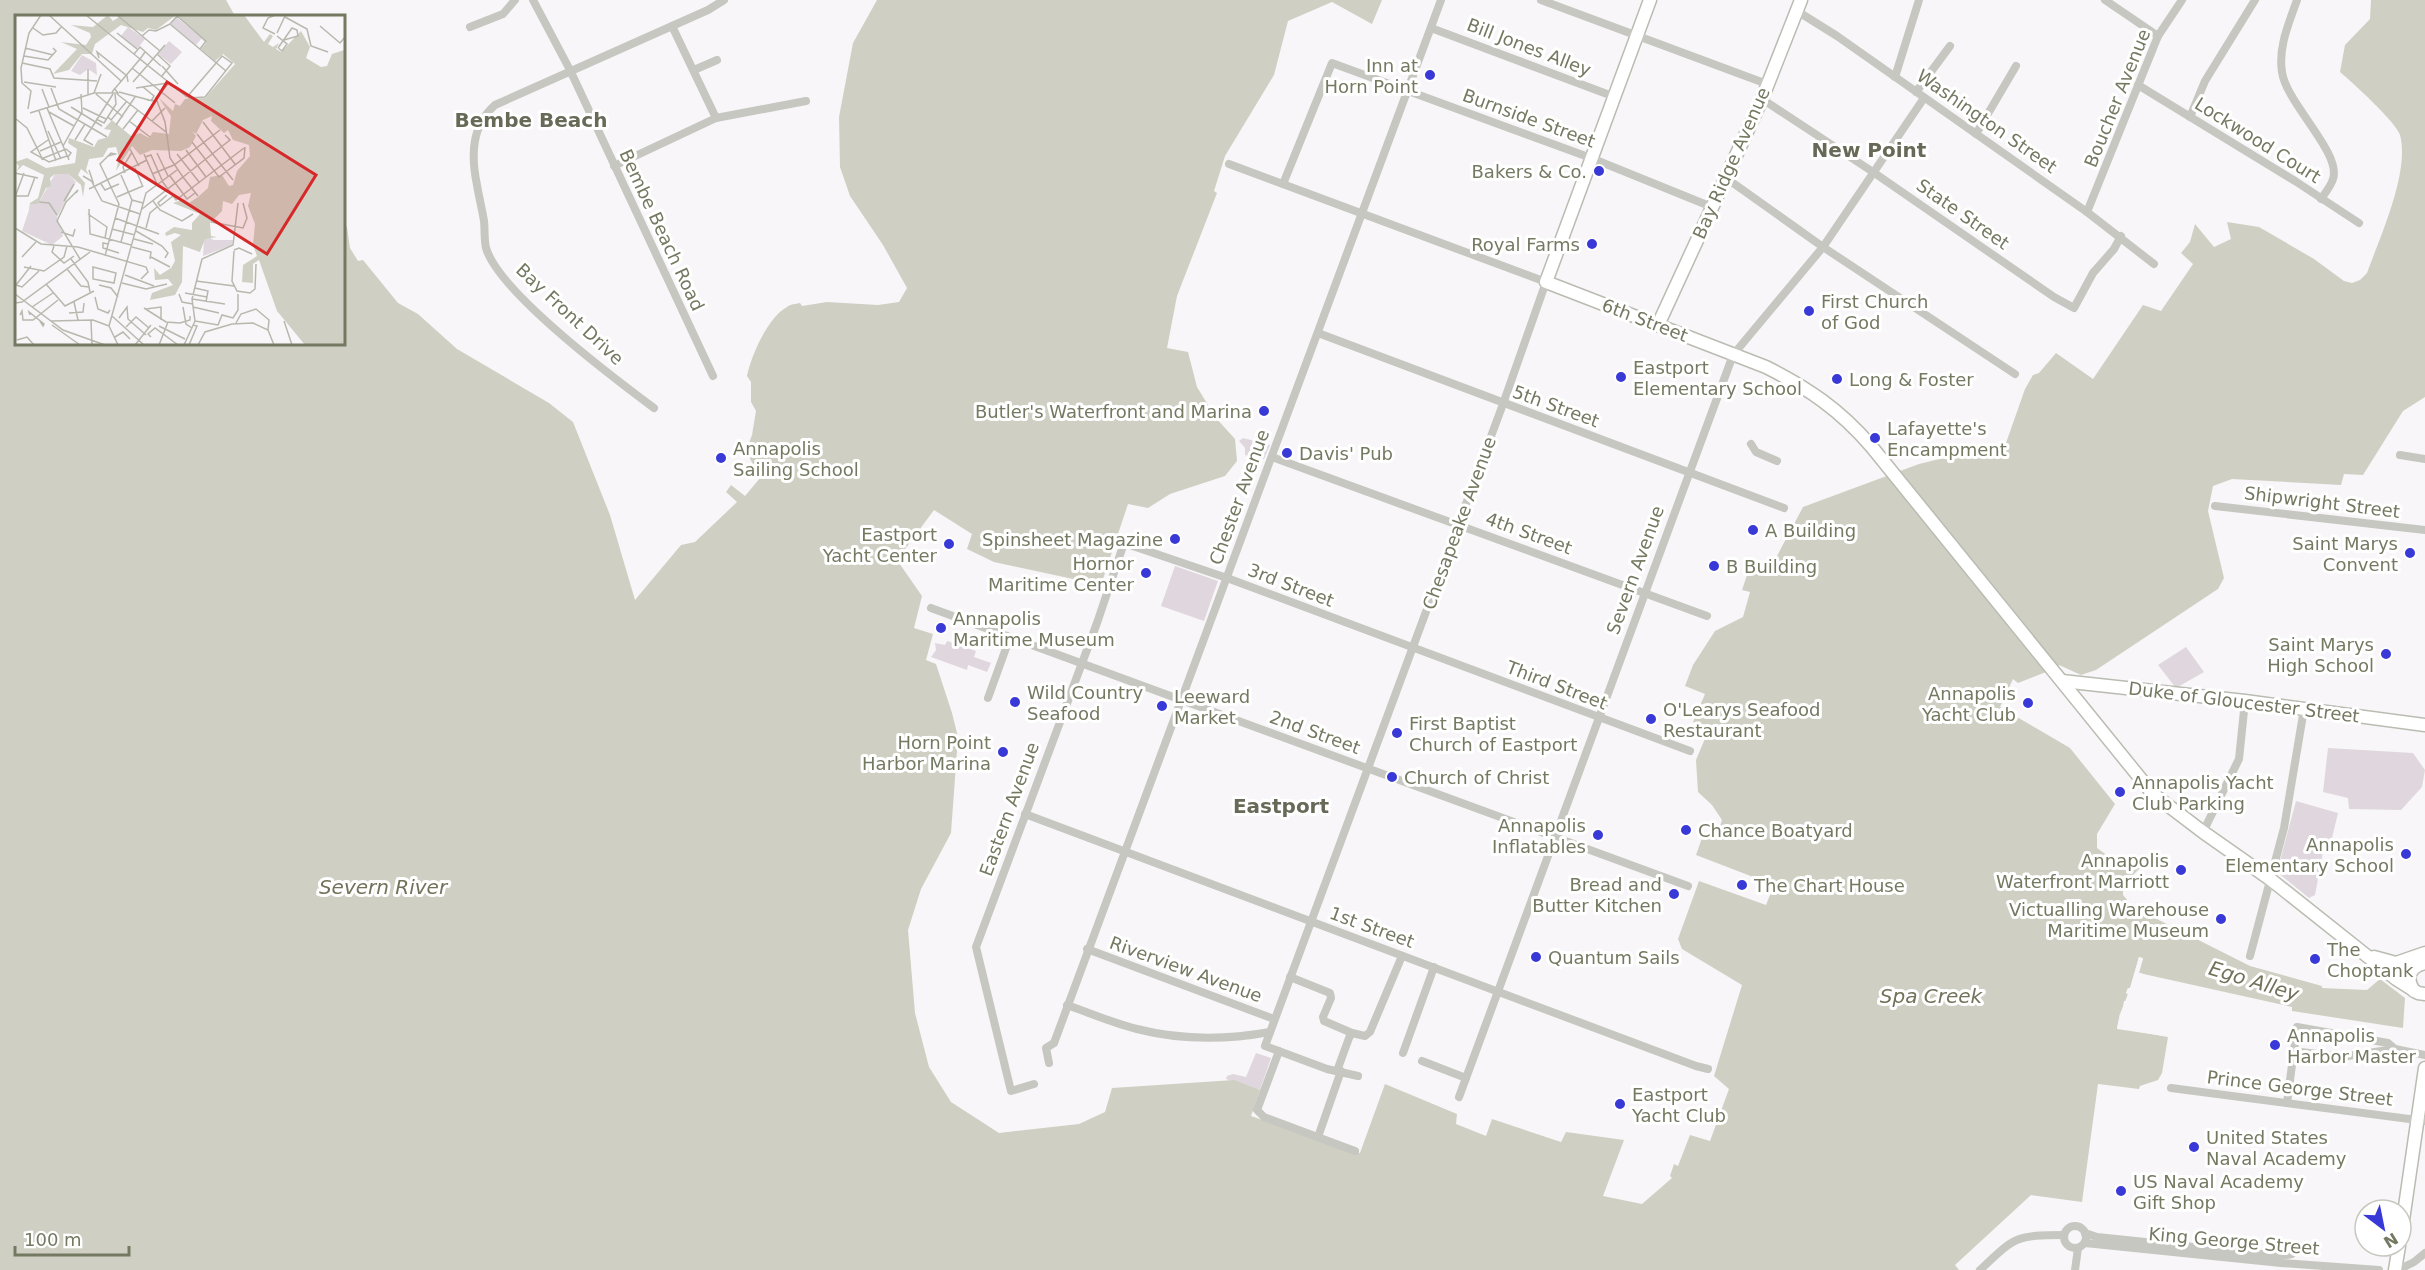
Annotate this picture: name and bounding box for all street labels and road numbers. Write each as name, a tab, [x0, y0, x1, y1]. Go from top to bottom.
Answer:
street label: Bill Jones Alley	[1464, 14, 1594, 80]
street label: Boucher Avenue	[2080, 26, 2154, 170]
street label: Washington Street	[1913, 65, 2061, 177]
street label: Burnside Street	[1460, 84, 1598, 152]
street label: Bay Ridge Avenue	[1688, 84, 1774, 242]
street label: Lockwood Court	[2191, 93, 2325, 187]
street label: Bembe Beach Road	[615, 146, 709, 314]
street label: State Street	[1913, 174, 2013, 254]
street label: Bay Front Drive	[512, 259, 628, 369]
street label: 6th Street	[1599, 294, 1691, 346]
street label: 5th Street	[1510, 381, 1602, 431]
street label: Chester Avenue	[1205, 426, 1273, 568]
street label: Chesapeake Avenue	[1418, 434, 1500, 612]
street label: Shipwright Street	[2243, 482, 2401, 522]
street label: Severn Avenue	[1602, 503, 1668, 637]
street label: 4th Street	[1483, 508, 1575, 558]
street label: 3rd Street	[1245, 559, 1337, 611]
street label: Third Street	[1503, 656, 1610, 714]
street label: Duke of Gloucester Street	[2127, 677, 2361, 727]
street label: 2nd Street	[1267, 706, 1363, 758]
street label: Eastern Avenue	[975, 739, 1043, 879]
street label: 1st Street	[1327, 902, 1417, 952]
street label: Riverview Avenue	[1107, 932, 1265, 1006]
street label: Prince George Street	[2206, 1066, 2394, 1110]
street label: King George Street	[2148, 1223, 2320, 1259]

